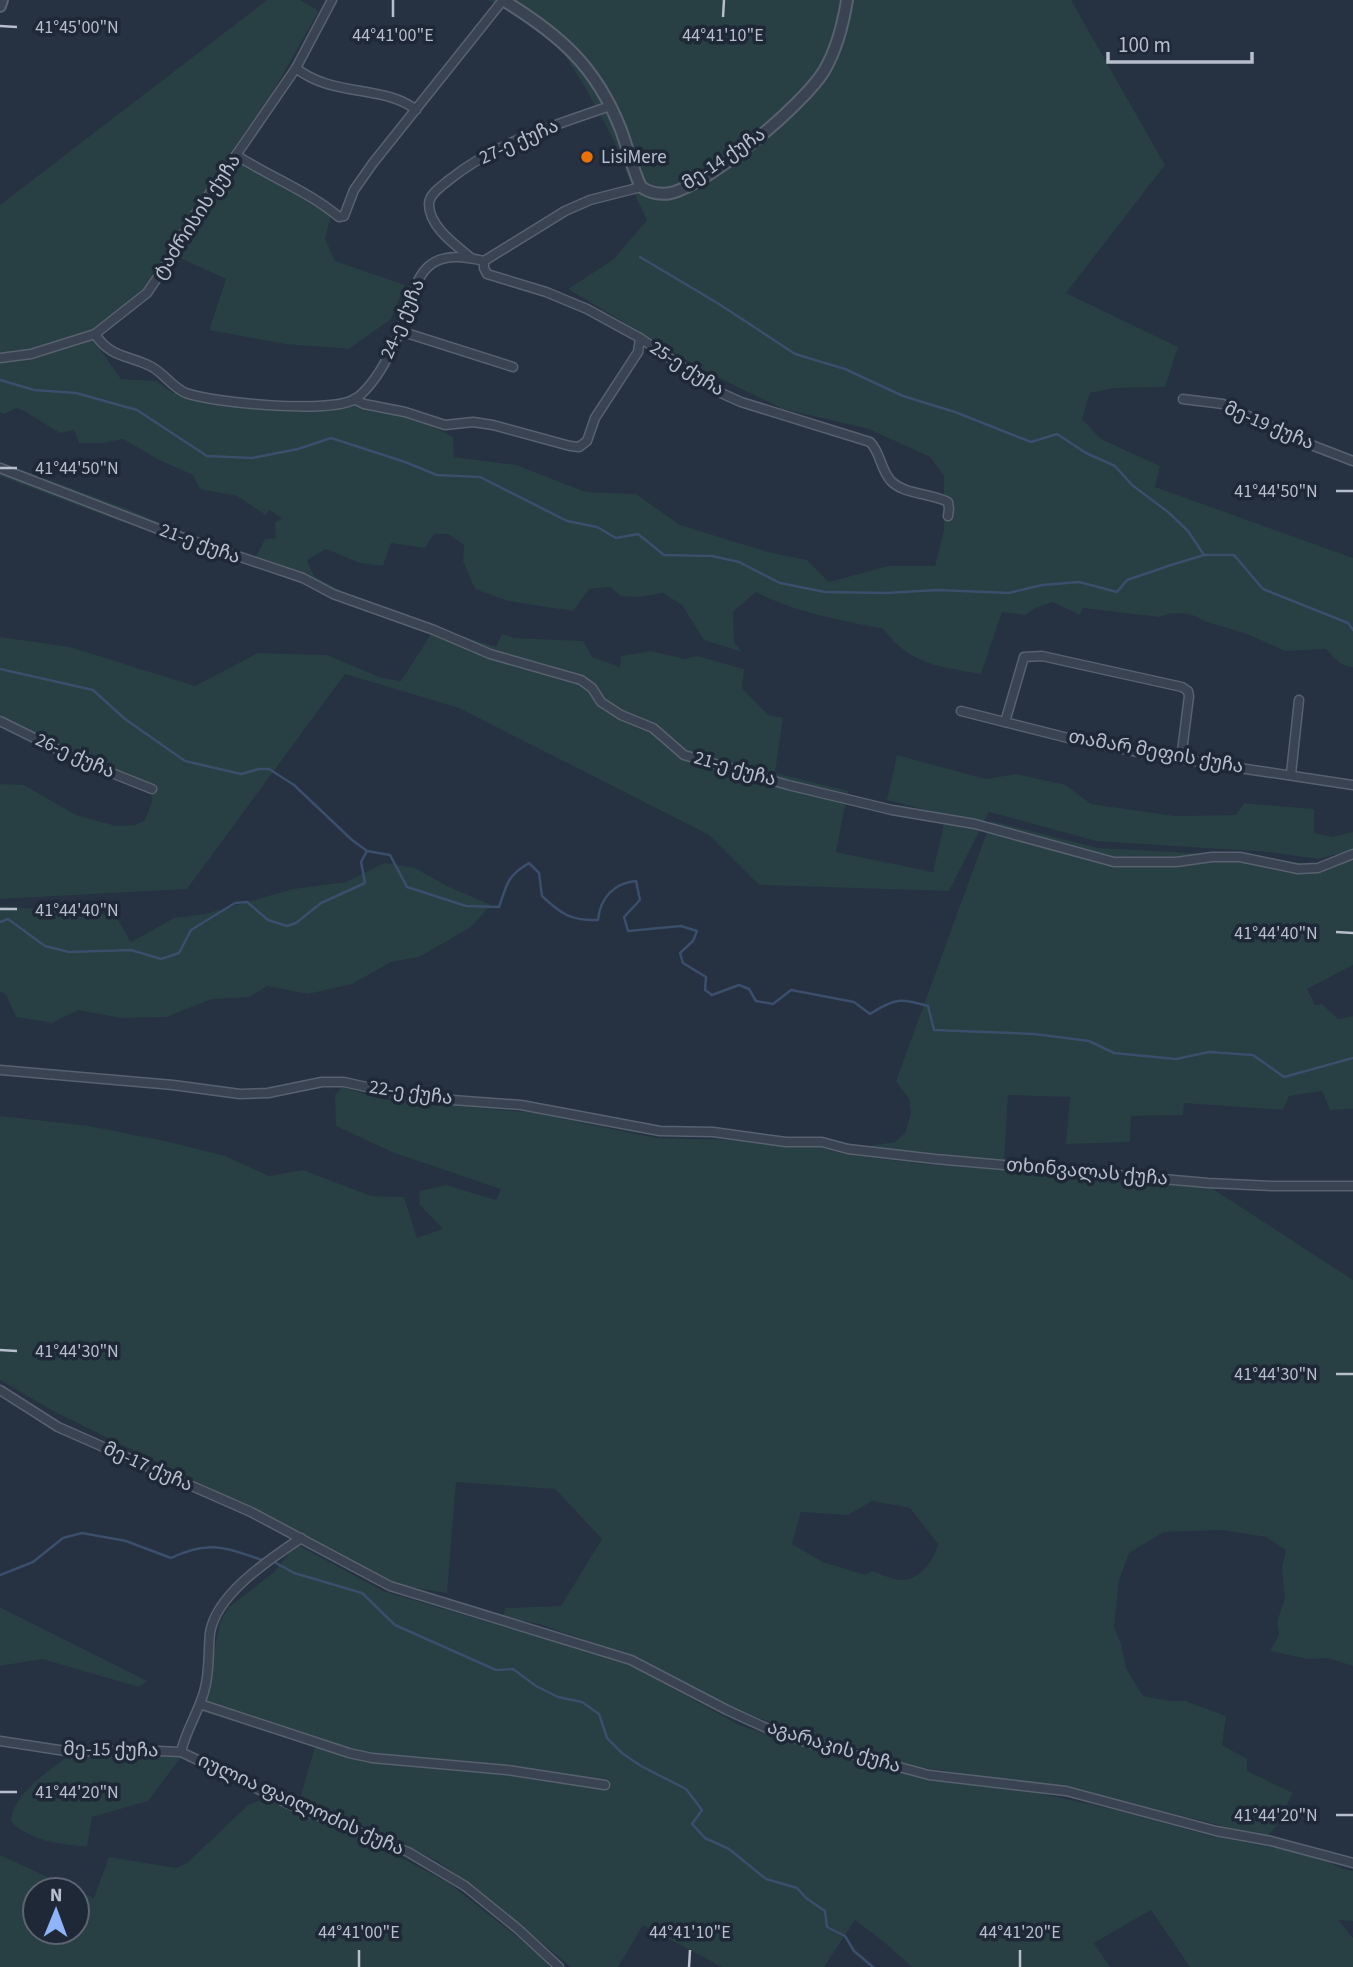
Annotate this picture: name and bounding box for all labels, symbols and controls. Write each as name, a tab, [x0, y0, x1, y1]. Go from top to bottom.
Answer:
text: 41°45'00"N	[35, 15, 119, 40]
scale bar	[1108, 21, 1252, 65]
text: 44°41'00"E	[352, 23, 434, 48]
text: 44°41'10"E	[682, 23, 764, 48]
text: 100 m	[1118, 30, 1171, 60]
street label: 27-ე ქუჩა	[475, 113, 563, 171]
street label: მე-14 ქუჩა	[677, 121, 771, 197]
place label: LisiMere	[601, 144, 667, 171]
street label: ტაძრისის ქუჩა	[146, 149, 248, 285]
marker: LisiMere	[579, 149, 595, 165]
street label: 24-ე ქუჩა	[374, 275, 432, 363]
street label: 25-ე ქუჩა	[644, 335, 730, 403]
street label: მე-19 ქუჩა	[1220, 395, 1318, 457]
text: 41°44'50"N	[35, 456, 119, 481]
text: 41°44'50"N	[1234, 479, 1318, 504]
street label: 21-ე ქუჩა	[156, 517, 244, 571]
street label: თამარ მეფის ქუჩა	[1066, 723, 1246, 781]
street label: 26-ე ქუჩა	[31, 727, 119, 785]
street label: 21-ე ქუჩა	[691, 744, 779, 794]
text: 41°44'40"N	[35, 898, 119, 923]
text: 41°44'40"N	[1234, 921, 1318, 946]
street label: 22-ე ქუჩა	[367, 1074, 455, 1112]
street label: თხინვალას ქუჩა	[1005, 1151, 1169, 1193]
text: 41°44'30"N	[35, 1339, 119, 1364]
text: 41°44'30"N	[1234, 1362, 1318, 1387]
street label: მე-17 ქუჩა	[99, 1435, 197, 1499]
street label: აგარაკის ქუჩა	[764, 1714, 904, 1780]
street label: მე-15 ქუჩა	[63, 1736, 159, 1764]
street label: იულია ფაილოძის ქუჩა	[193, 1747, 409, 1863]
text: 41°44'20"N	[35, 1780, 119, 1805]
text: 41°44'20"N	[1234, 1803, 1318, 1828]
north arrow	[21, 1876, 91, 1946]
text: N	[50, 1882, 63, 1909]
text: 44°41'00"E	[318, 1920, 400, 1945]
text: 44°41'10"E	[649, 1920, 731, 1945]
text: 44°41'20"E	[979, 1920, 1061, 1945]

